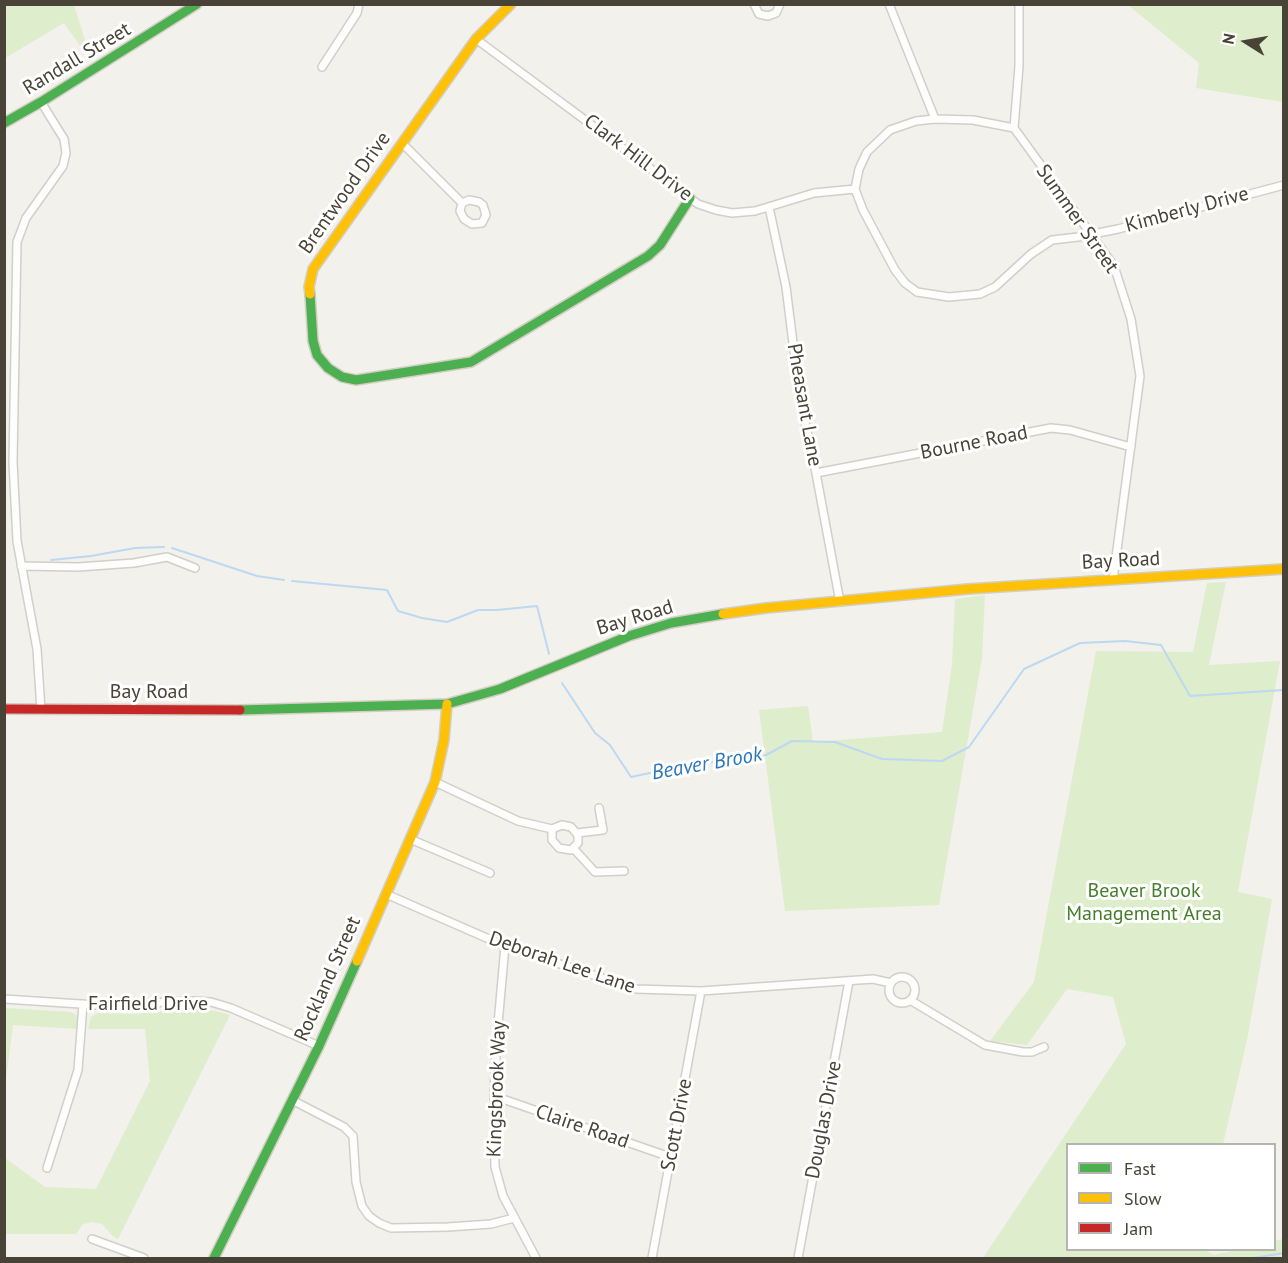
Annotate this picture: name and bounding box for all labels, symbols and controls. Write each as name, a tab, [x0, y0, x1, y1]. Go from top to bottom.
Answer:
north arrow	[1216, 12, 1276, 72]
street label: Randall Street	[19, 17, 135, 101]
text: N	[1218, 32, 1239, 46]
street label: Clark Hill Drive	[579, 109, 697, 207]
street label: Brentwood Drive	[294, 127, 396, 259]
street label: Summer Street	[1031, 160, 1123, 278]
street label: Kimberly Drive	[1123, 182, 1251, 238]
street label: Pheasant Lane	[781, 342, 827, 468]
street label: Bourne Road	[918, 421, 1030, 465]
street label: Bay Road	[1081, 547, 1161, 575]
street label: Bay Road	[594, 595, 676, 641]
street label: Bay Road	[110, 680, 188, 704]
water label: Beaver Brook	[650, 742, 764, 786]
park label: Beaver Brook Management Area	[1066, 879, 1222, 926]
street label: Rockland Street	[290, 913, 366, 1045]
street label: Deborah Lee Lane	[486, 927, 638, 999]
street label: Fairfield Drive	[88, 992, 208, 1016]
street label: Kingsbrook Way	[483, 1020, 511, 1158]
street label: Douglas Drive	[801, 1059, 847, 1181]
street label: Scott Drive	[656, 1077, 698, 1173]
street label: Claire Road	[532, 1100, 632, 1154]
legend	[1066, 1143, 1276, 1251]
text: Fast	[1124, 1157, 1156, 1180]
text: Slow	[1124, 1187, 1162, 1210]
text: Jam	[1124, 1217, 1153, 1240]

